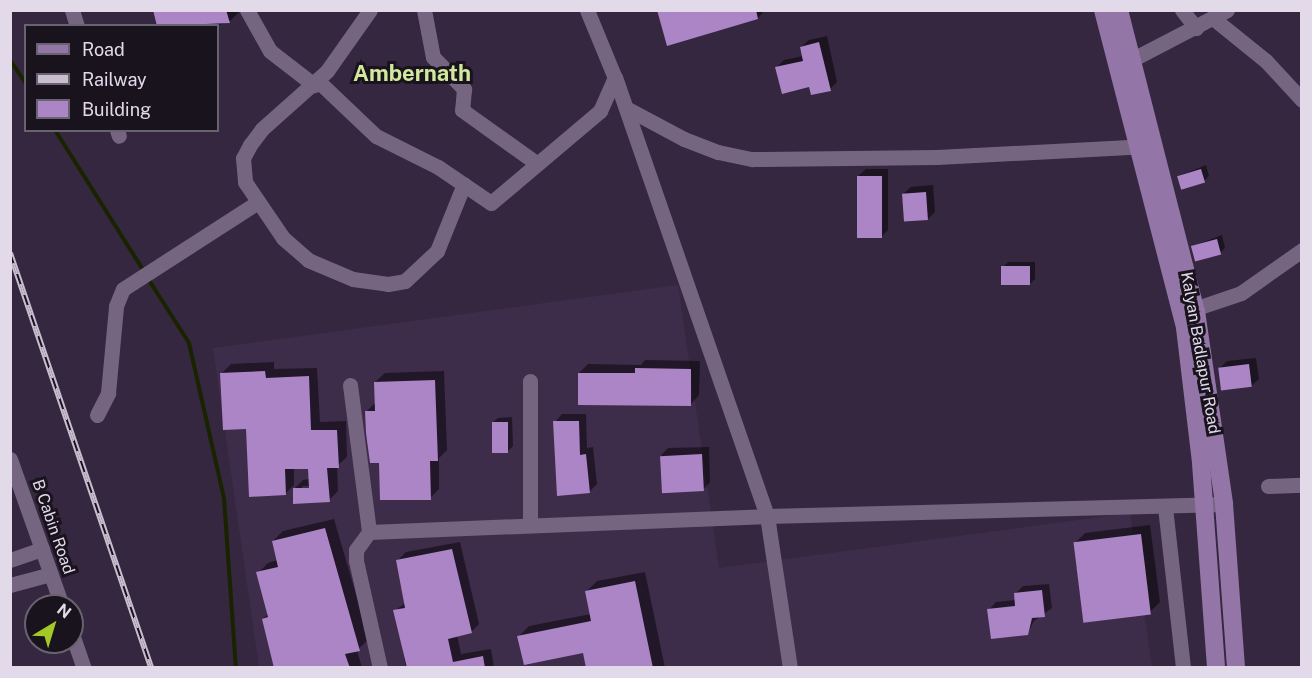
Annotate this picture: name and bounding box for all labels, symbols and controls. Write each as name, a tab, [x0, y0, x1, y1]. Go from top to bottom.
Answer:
legend	[24, 24, 219, 132]
text: Road	[82, 39, 125, 60]
district label: Ambernath	[353, 61, 471, 87]
text: Railway	[82, 69, 147, 90]
text: Building	[82, 99, 151, 120]
street label: Kalyan Badlapur Road	[1176, 270, 1224, 436]
street label: B Cabin Road	[28, 477, 78, 577]
north arrow	[24, 594, 84, 654]
text: N	[53, 600, 75, 622]

